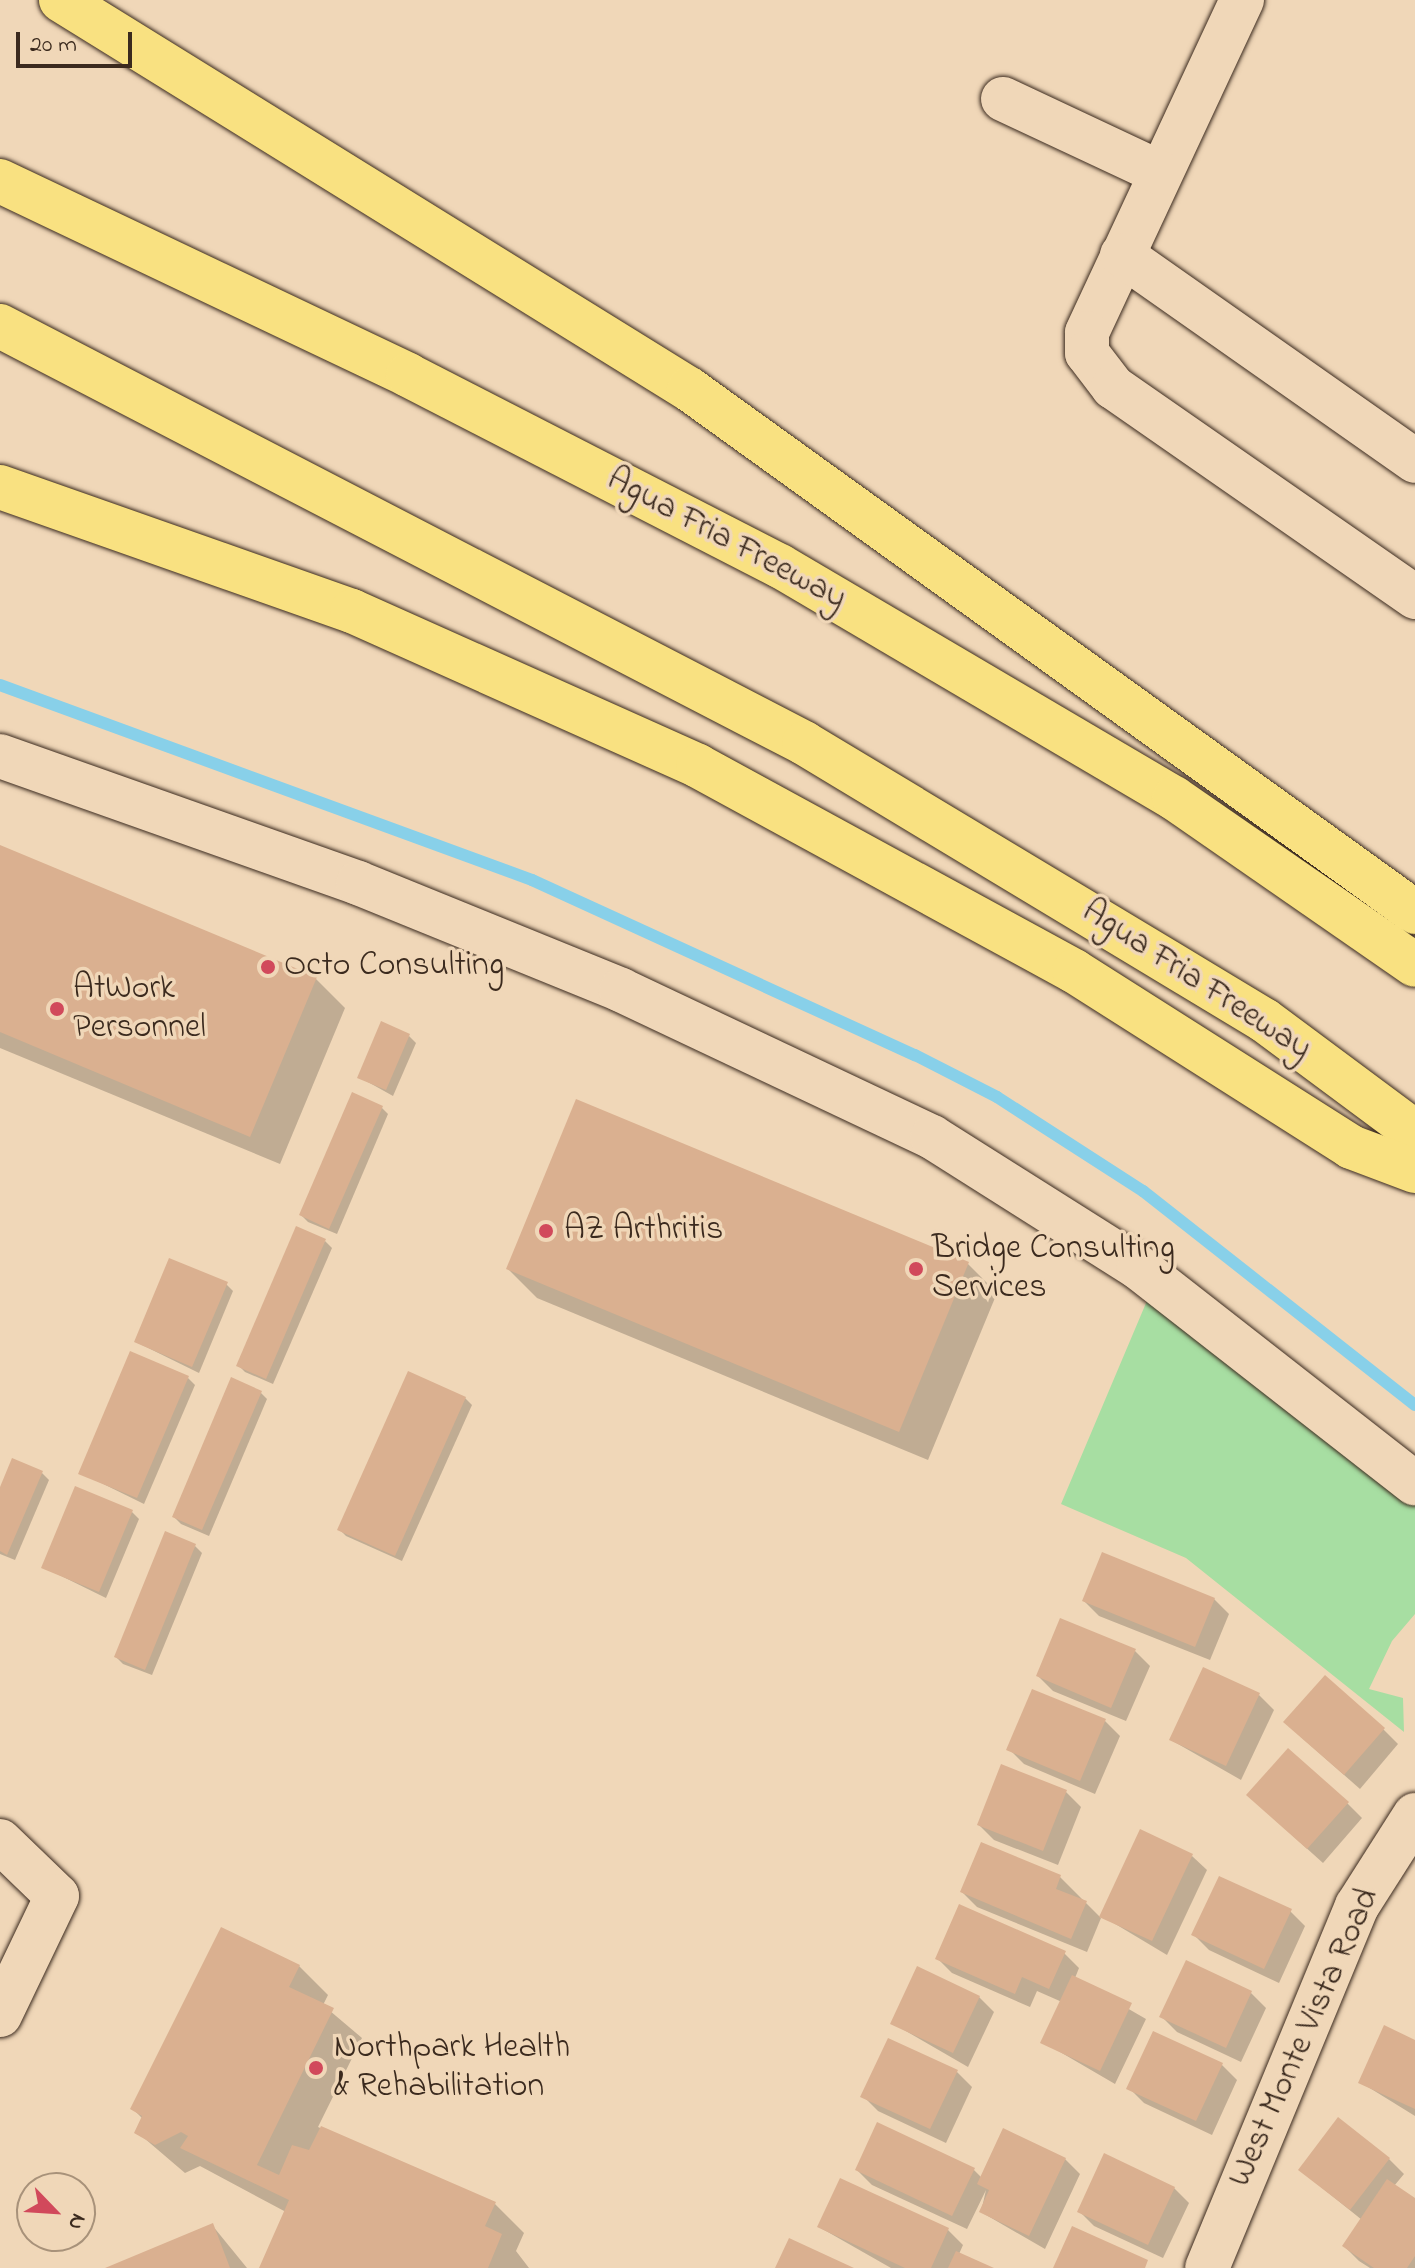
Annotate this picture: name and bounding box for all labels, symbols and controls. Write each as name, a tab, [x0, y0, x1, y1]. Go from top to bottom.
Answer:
scale bar	[20, 16, 136, 66]
text: 20 m	[30, 28, 77, 63]
street label: Agua Fria Freeway	[599, 460, 853, 620]
street label: Agua Fria Freeway	[1074, 892, 1318, 1070]
place label: Octo Consulting	[284, 947, 504, 987]
marker: Octo Consulting	[259, 958, 277, 976]
place label: AtWork Personnel	[73, 969, 206, 1048]
marker: AtWork Personnel	[48, 1000, 66, 1018]
place label: AZ Arthritis	[564, 1211, 723, 1251]
marker: AZ Arthritis	[535, 1220, 557, 1242]
place label: Bridge Consulting Services	[932, 1229, 1175, 1308]
marker: Bridge Consulting Services	[907, 1260, 925, 1278]
street label: West Monte Vista Road	[1221, 1882, 1389, 2194]
place label: Northpark Health & Rehabilitation	[334, 2028, 570, 2108]
marker: Northpark Health & Rehabilitation	[305, 2057, 327, 2079]
north arrow	[16, 2172, 96, 2252]
text: N	[58, 2208, 94, 2235]

